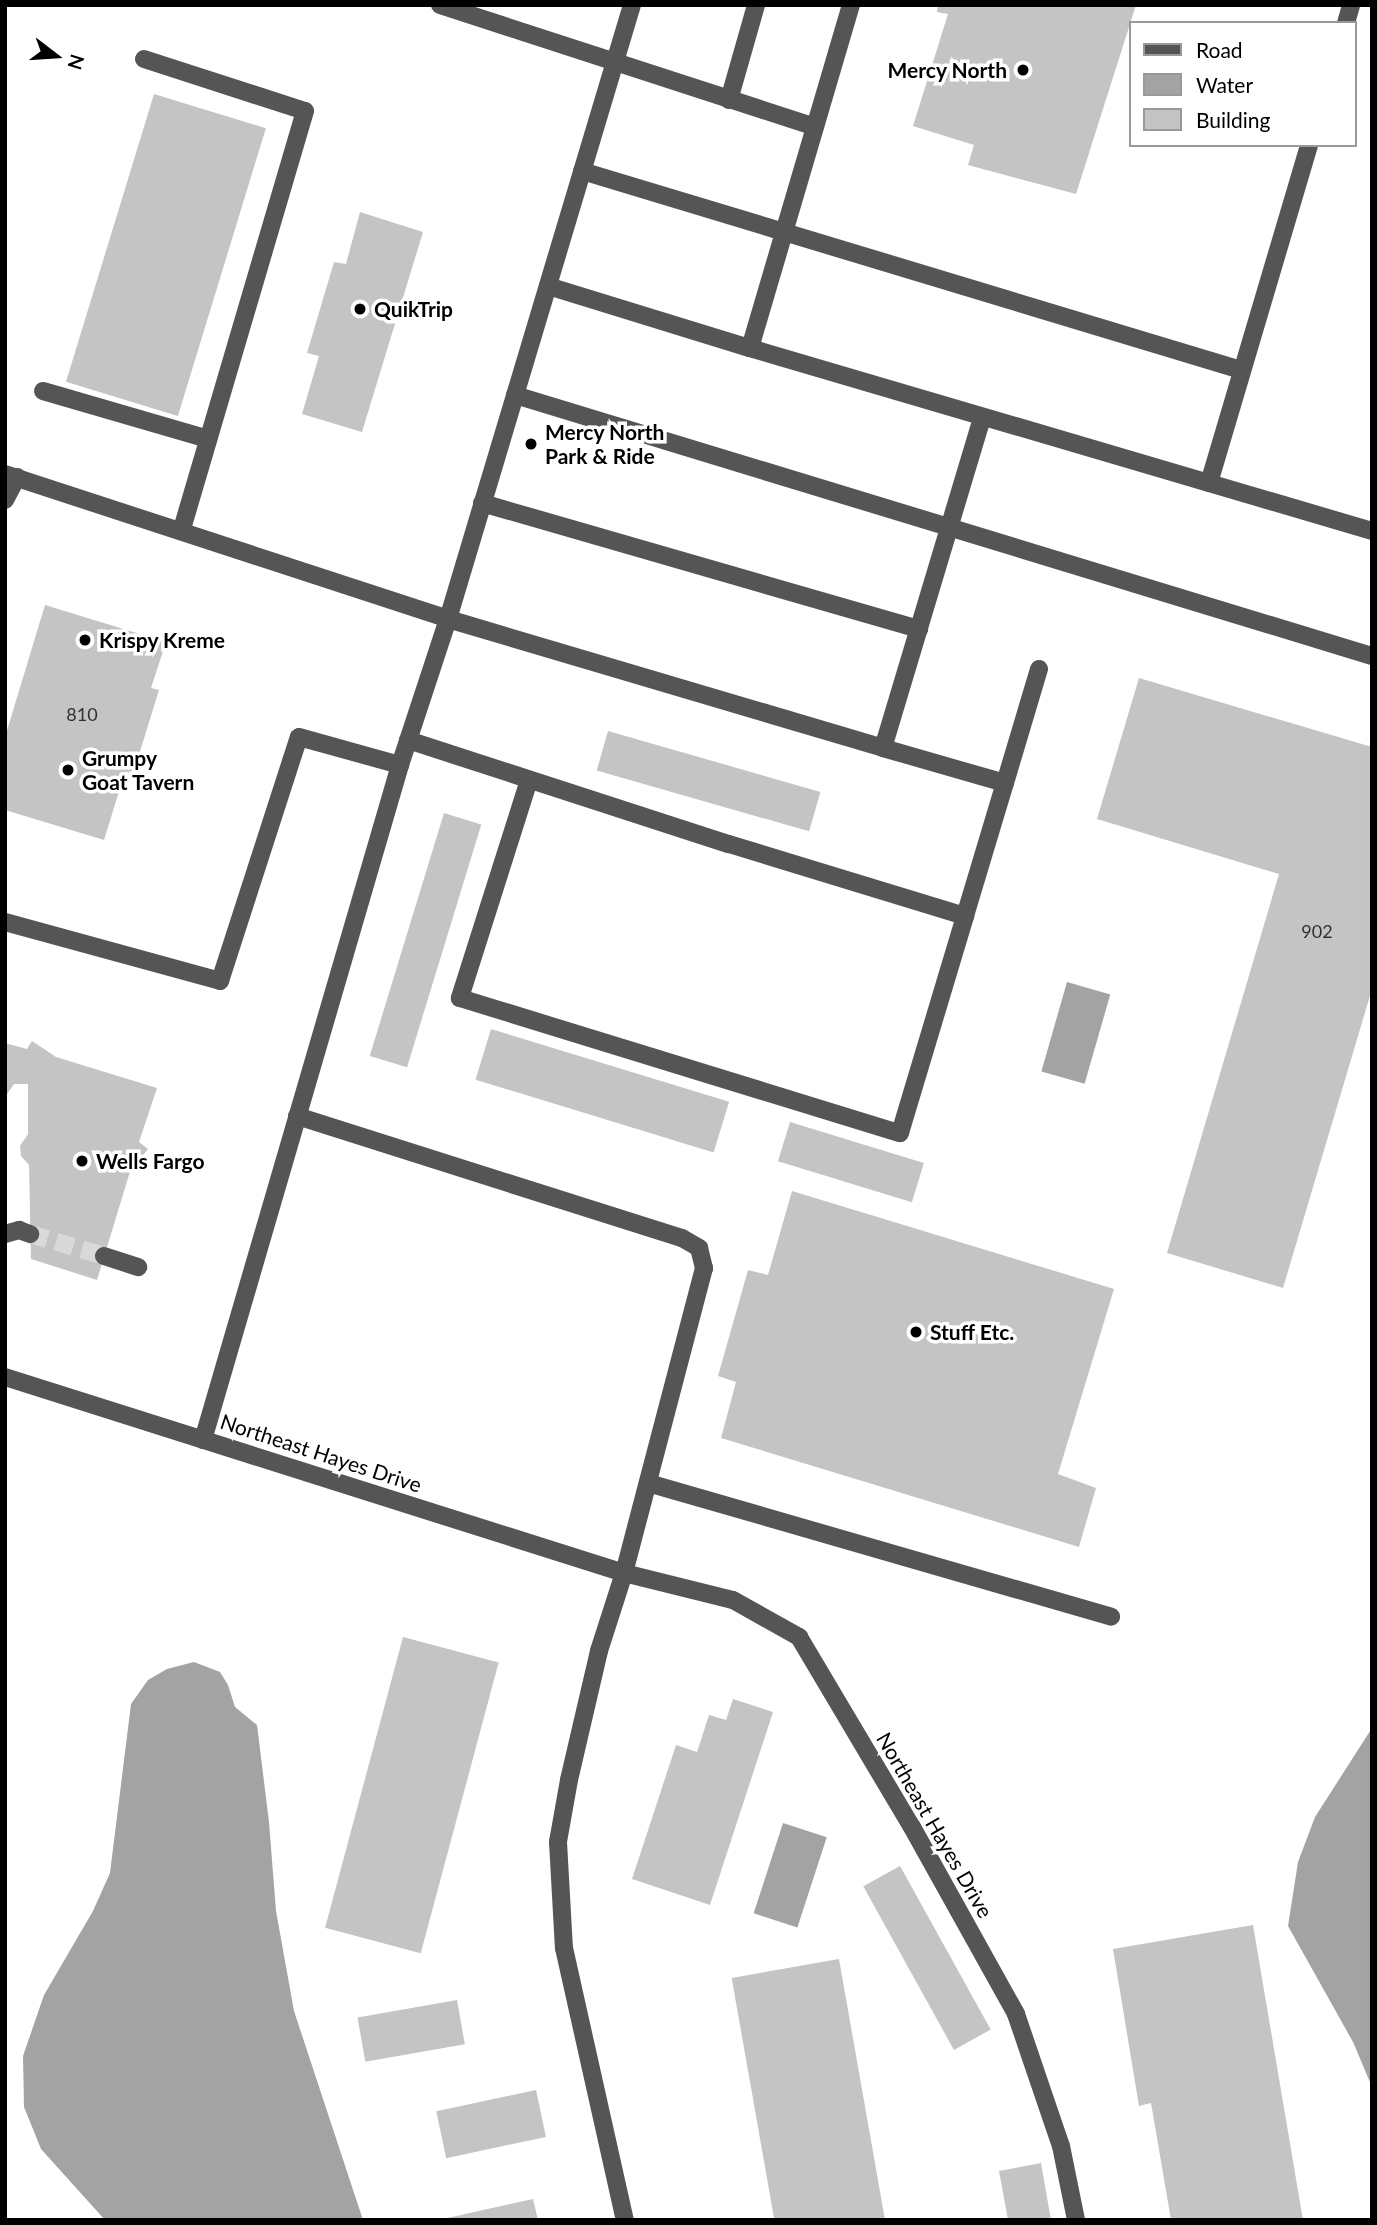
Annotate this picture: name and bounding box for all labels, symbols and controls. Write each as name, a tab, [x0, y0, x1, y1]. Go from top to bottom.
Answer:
north arrow	[21, 21, 91, 91]
legend	[1128, 21, 1356, 147]
text: Road	[1196, 37, 1243, 62]
text: N	[63, 52, 90, 73]
place label: Mercy North	[887, 57, 1007, 83]
marker: Mercy North	[1013, 60, 1033, 80]
text: Water	[1196, 72, 1253, 97]
text: Building	[1196, 107, 1271, 132]
place label: QuikTrip	[374, 296, 453, 322]
marker: QuikTrip	[352, 301, 368, 317]
place label: Mercy North Park & Ride	[545, 419, 665, 469]
marker: Mercy North Park & Ride	[523, 436, 539, 452]
place label: Krispy Kreme	[99, 627, 226, 653]
marker: Krispy Kreme	[77, 632, 93, 648]
house number: 810	[66, 703, 98, 725]
place label: Grumpy Goat Tavern	[82, 745, 195, 795]
marker: Grumpy Goat Tavern	[60, 762, 76, 778]
house number: 902	[1301, 920, 1333, 942]
place label: Wells Fargo	[96, 1148, 205, 1174]
marker: Wells Fargo	[74, 1153, 90, 1169]
place label: Stuff Etc.	[930, 1319, 1015, 1345]
marker: Stuff Etc.	[908, 1324, 924, 1340]
street label: Northeast Hayes Drive	[217, 1409, 425, 1497]
street label: Northeast Hayes Drive	[872, 1728, 998, 1922]

